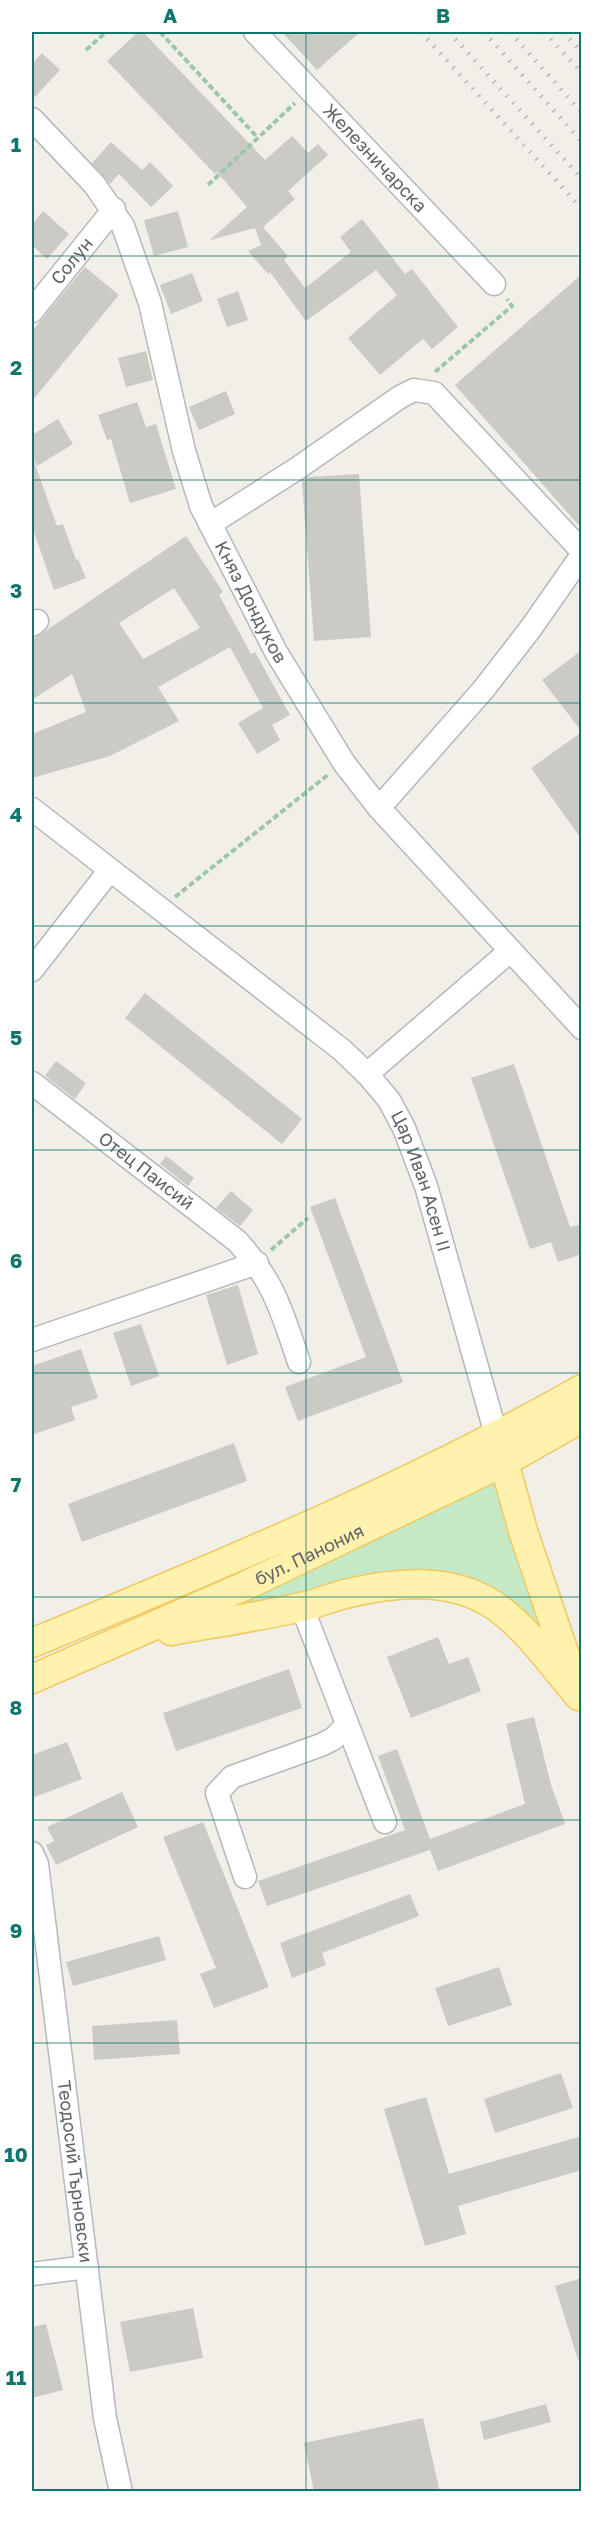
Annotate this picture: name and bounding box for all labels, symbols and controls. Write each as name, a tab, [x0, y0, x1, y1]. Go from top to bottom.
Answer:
text: A	[163, 3, 177, 27]
text: B	[436, 3, 450, 27]
street label: Железничарска	[319, 99, 432, 216]
text: 1	[11, 132, 21, 156]
street label: Солун	[46, 232, 97, 289]
text: 2	[10, 355, 22, 379]
street label: Княз Дондуков	[211, 537, 292, 667]
text: 3	[10, 578, 22, 602]
text: 4	[10, 802, 22, 826]
text: 5	[10, 1025, 22, 1049]
street label: Цар Иван Асен II	[387, 1106, 456, 1254]
street label: Отец Паисий	[95, 1126, 199, 1214]
text: 6	[10, 1248, 22, 1272]
text: 7	[11, 1472, 22, 1496]
street label: бул. Панония	[251, 1519, 367, 1590]
text: 8	[10, 1695, 22, 1719]
text: 9	[10, 1918, 22, 1942]
street label: Теодосий Търновски	[54, 2079, 98, 2264]
text: 10	[4, 2142, 28, 2166]
text: 11	[6, 2365, 26, 2389]

